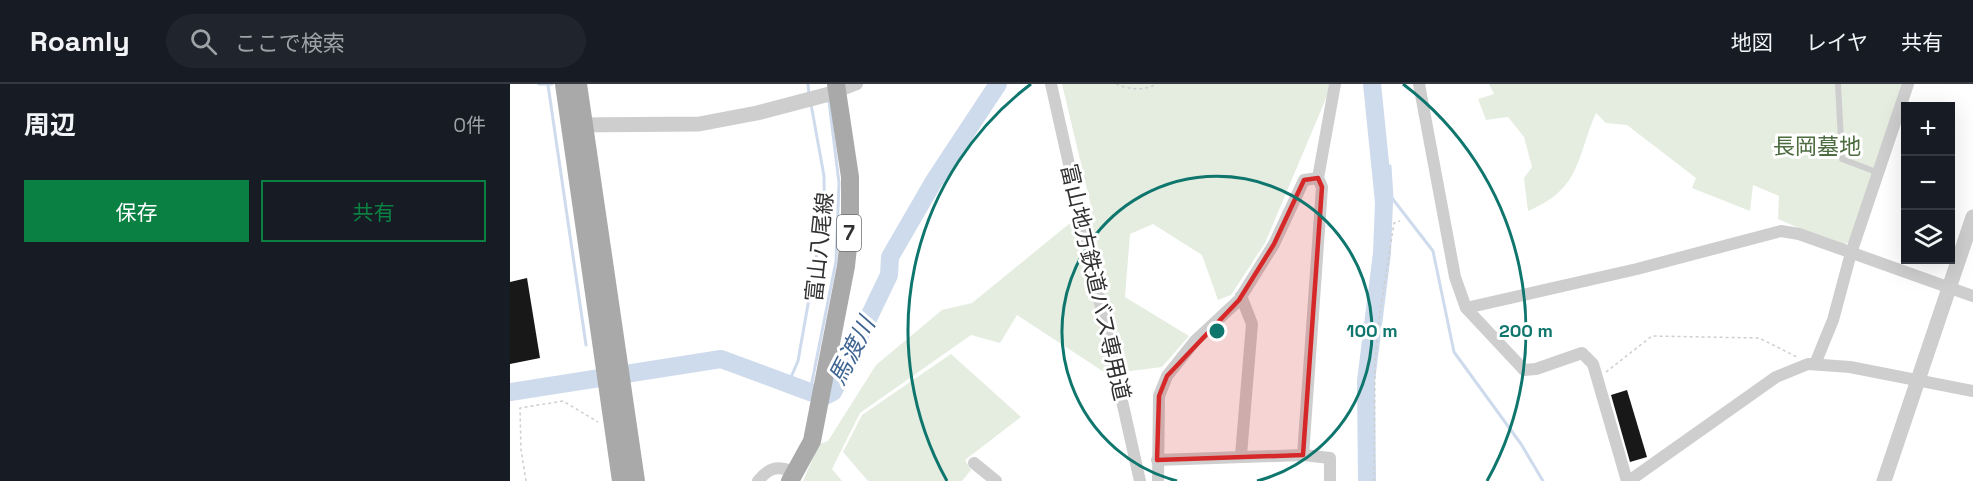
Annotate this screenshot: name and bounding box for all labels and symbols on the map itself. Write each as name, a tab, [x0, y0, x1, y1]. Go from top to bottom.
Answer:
park label: 長岡墓地	[1773, 132, 1861, 160]
street label: 富山地方鉄道バス専用道	[1055, 161, 1137, 403]
street label: 富山八尾線	[799, 191, 839, 303]
road number: 7	[837, 215, 861, 251]
water label: 馬渡川	[821, 309, 883, 390]
text: 100 m	[1346, 319, 1398, 342]
text: 200 m	[1499, 319, 1553, 342]
centre of rings	[1207, 321, 1227, 341]

